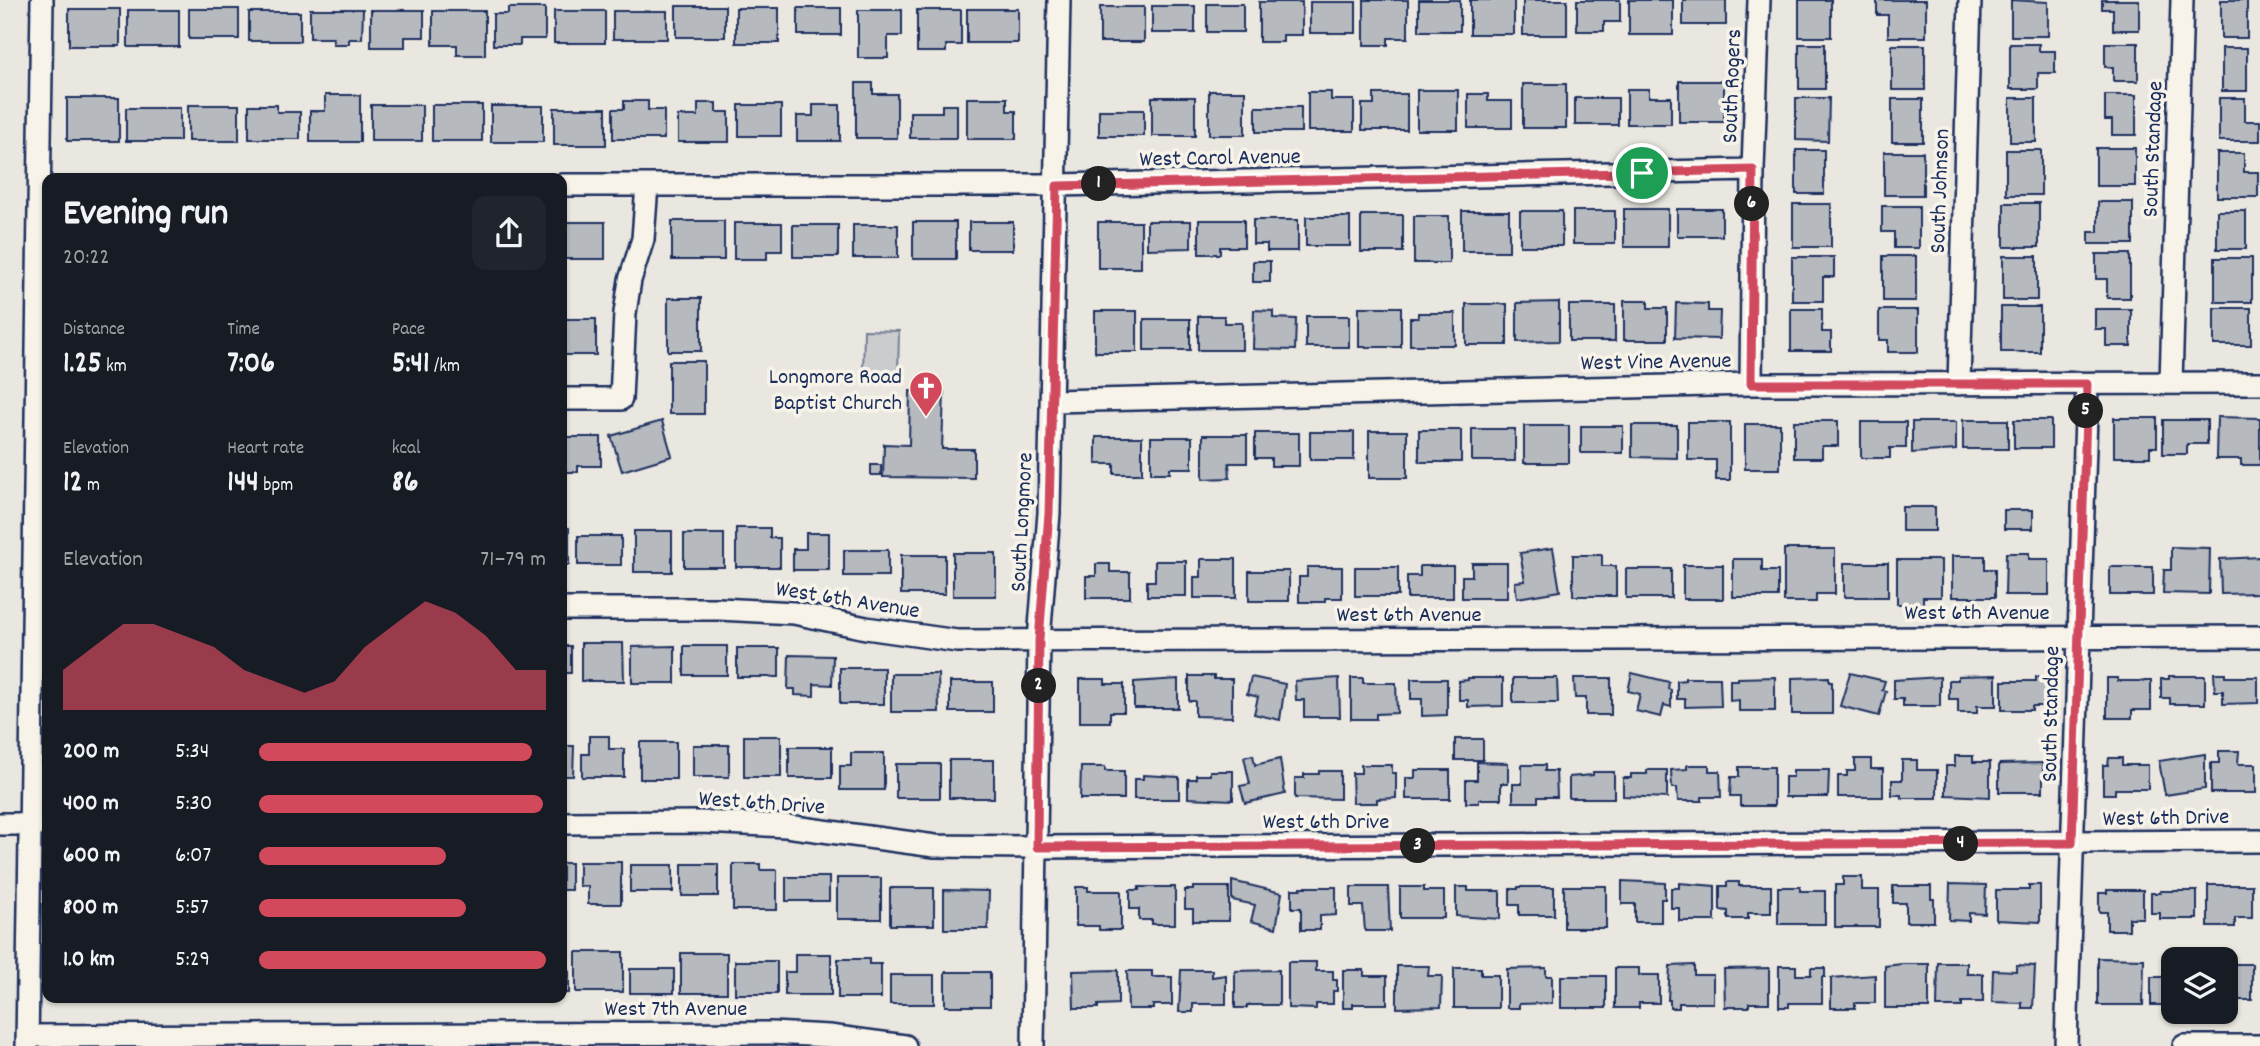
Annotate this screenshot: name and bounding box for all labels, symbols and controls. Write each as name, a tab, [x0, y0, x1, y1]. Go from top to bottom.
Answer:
street label: South Rogers	[1715, 28, 1752, 144]
street label: South Standage	[2136, 80, 2173, 218]
street label: South Johnson	[1923, 128, 1960, 254]
street label: West Carol Avenue	[1139, 142, 1301, 177]
pin	[1612, 143, 1672, 203]
icon: arrive	[1623, 154, 1661, 192]
pin: 1	[1082, 166, 1116, 202]
text: 1	[1096, 170, 1101, 197]
pin: 6	[1734, 186, 1770, 222]
text: Evening run	[63, 188, 228, 243]
text: 6	[1747, 190, 1756, 217]
button: share	[472, 196, 546, 270]
text: 20:22	[63, 242, 110, 275]
text: Distance	[63, 317, 125, 344]
text: Time	[227, 317, 260, 344]
text: Pace	[392, 317, 425, 344]
text: 1.25	[63, 344, 102, 387]
text: 7:06	[227, 344, 275, 387]
text: 5:41	[392, 344, 430, 387]
street label: West Vine Avenue	[1580, 346, 1732, 381]
text: km	[102, 354, 127, 381]
text: /km	[430, 354, 460, 381]
place label: Longmore Road Baptist Church	[769, 362, 902, 421]
church icon: Longmore Road Baptist Church	[907, 369, 945, 418]
pin: 5	[2068, 394, 2104, 428]
text: 5	[2081, 397, 2090, 424]
text: Elevation	[63, 436, 129, 463]
text: Heart rate	[227, 436, 304, 463]
text: kcal	[392, 436, 421, 463]
street label: South Longmore	[1003, 452, 1044, 593]
text: 12	[63, 463, 83, 506]
text: 144	[227, 463, 259, 506]
text: 86	[392, 463, 418, 506]
text: m	[83, 473, 100, 500]
text: bpm	[259, 473, 293, 500]
text: Elevation	[63, 544, 143, 577]
text: 71–79 m	[480, 544, 546, 577]
street label: West 6th Avenue	[773, 574, 922, 629]
street label: West 6th Avenue	[1904, 598, 2050, 631]
street label: West 6th Avenue	[1336, 600, 1482, 633]
street label: South Standage	[2035, 646, 2070, 783]
pin: 2	[1021, 668, 1056, 704]
text: 2	[1034, 672, 1043, 699]
text: 200 m	[63, 736, 119, 769]
text: 5:34	[175, 736, 209, 769]
street label: West 6th Drive	[697, 784, 826, 825]
text: 400 m	[63, 788, 119, 821]
text: 5:30	[175, 788, 212, 821]
street label: West 6th Drive	[2102, 802, 2230, 837]
street label: West 6th Drive	[1263, 807, 1389, 840]
pin: 4	[1944, 826, 1979, 862]
pin: 3	[1400, 828, 1436, 864]
text: 4	[1957, 830, 1964, 857]
text: 3	[1413, 832, 1422, 859]
text: 600 m	[63, 840, 120, 873]
text: 6:07	[175, 840, 211, 873]
text: 800 m	[63, 892, 118, 925]
text: 5:57	[175, 892, 209, 925]
text: 1.0 km	[63, 944, 115, 977]
text: 5:29	[175, 944, 210, 977]
map controls	[2161, 947, 2238, 1024]
button: layers	[2161, 947, 2238, 1024]
street label: West 7th Avenue	[605, 994, 747, 1027]

